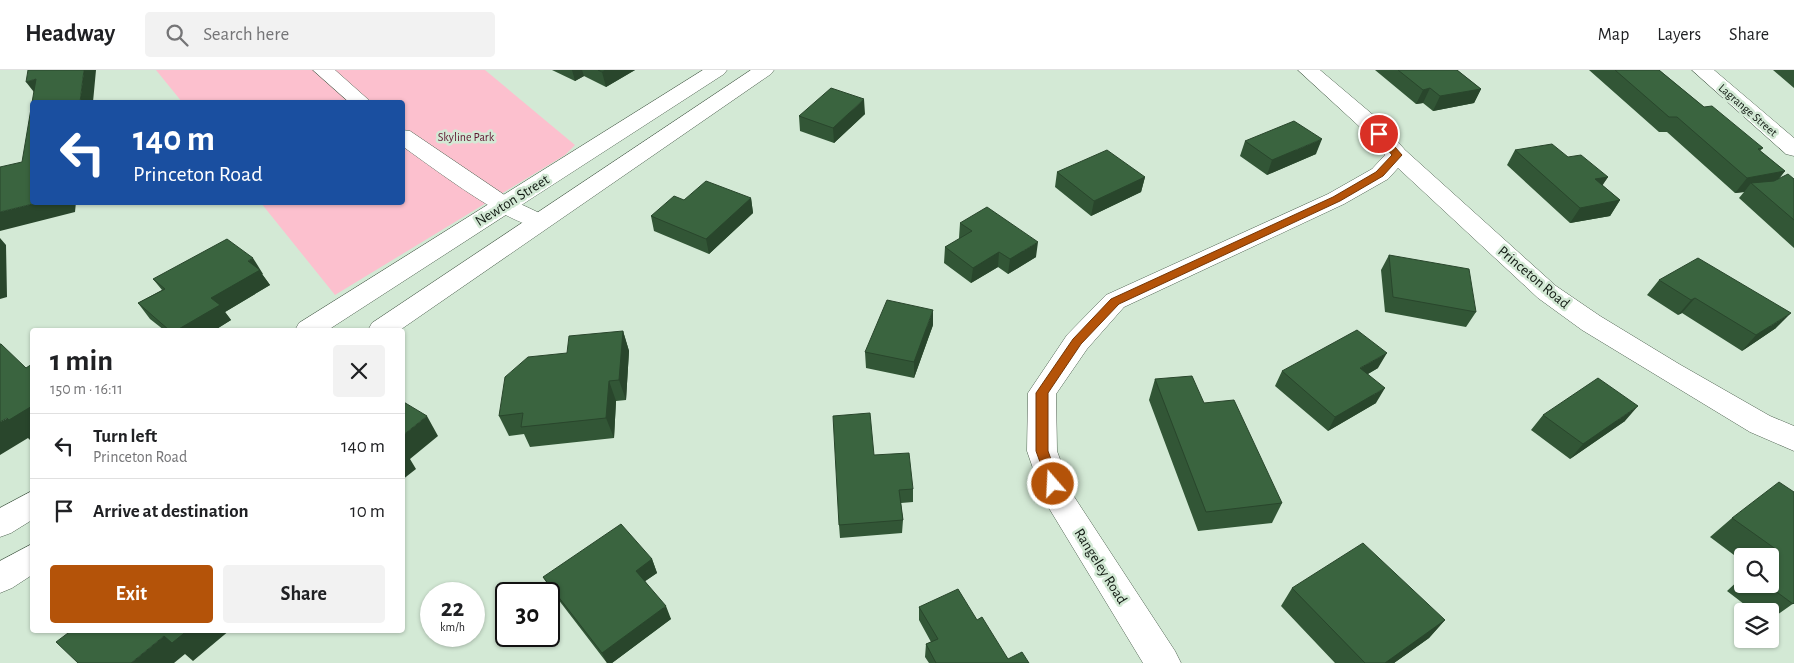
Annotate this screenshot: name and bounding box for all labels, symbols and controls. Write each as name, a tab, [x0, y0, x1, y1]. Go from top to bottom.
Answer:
search box	[145, 12, 495, 57]
icon: search	[163, 21, 191, 49]
text: Headway	[25, 22, 115, 46]
text: Search here	[203, 25, 289, 44]
text: Map	[1598, 26, 1629, 44]
text: Layers	[1657, 26, 1701, 44]
text: Share	[1729, 26, 1769, 44]
street label: Lagrange Street	[1716, 81, 1780, 139]
pin	[1358, 113, 1400, 155]
icon: left	[50, 120, 115, 185]
icon: arrive	[1365, 120, 1393, 148]
text: 140 m	[133, 122, 215, 157]
park label: Skyline Park	[438, 131, 495, 144]
text: Princeton Road	[133, 163, 263, 185]
street label: Newton Street	[473, 172, 552, 229]
street label: Princeton Road	[1495, 243, 1573, 312]
button: close	[333, 345, 385, 397]
text: 1 min	[50, 346, 113, 376]
text: 150 m · 16:11	[50, 381, 123, 397]
text: Turn left	[93, 427, 157, 446]
icon: left	[50, 432, 78, 460]
text: 140 m	[341, 437, 385, 456]
text: Princeton Road	[93, 449, 187, 465]
position arrow	[1026, 457, 1078, 509]
icon: arrive	[50, 497, 78, 525]
text: Arrive at destination	[93, 502, 249, 521]
text: 10 m	[350, 502, 385, 521]
street label: Rangeley Road	[1071, 526, 1130, 607]
map controls	[1734, 548, 1779, 648]
button: search	[1734, 548, 1779, 593]
button: Exit	[50, 565, 213, 623]
button: Share	[223, 565, 385, 623]
speed limit sign: 30	[495, 582, 560, 647]
text: 22	[441, 596, 464, 621]
button: layers	[1734, 603, 1779, 648]
text: km/h	[440, 621, 465, 633]

